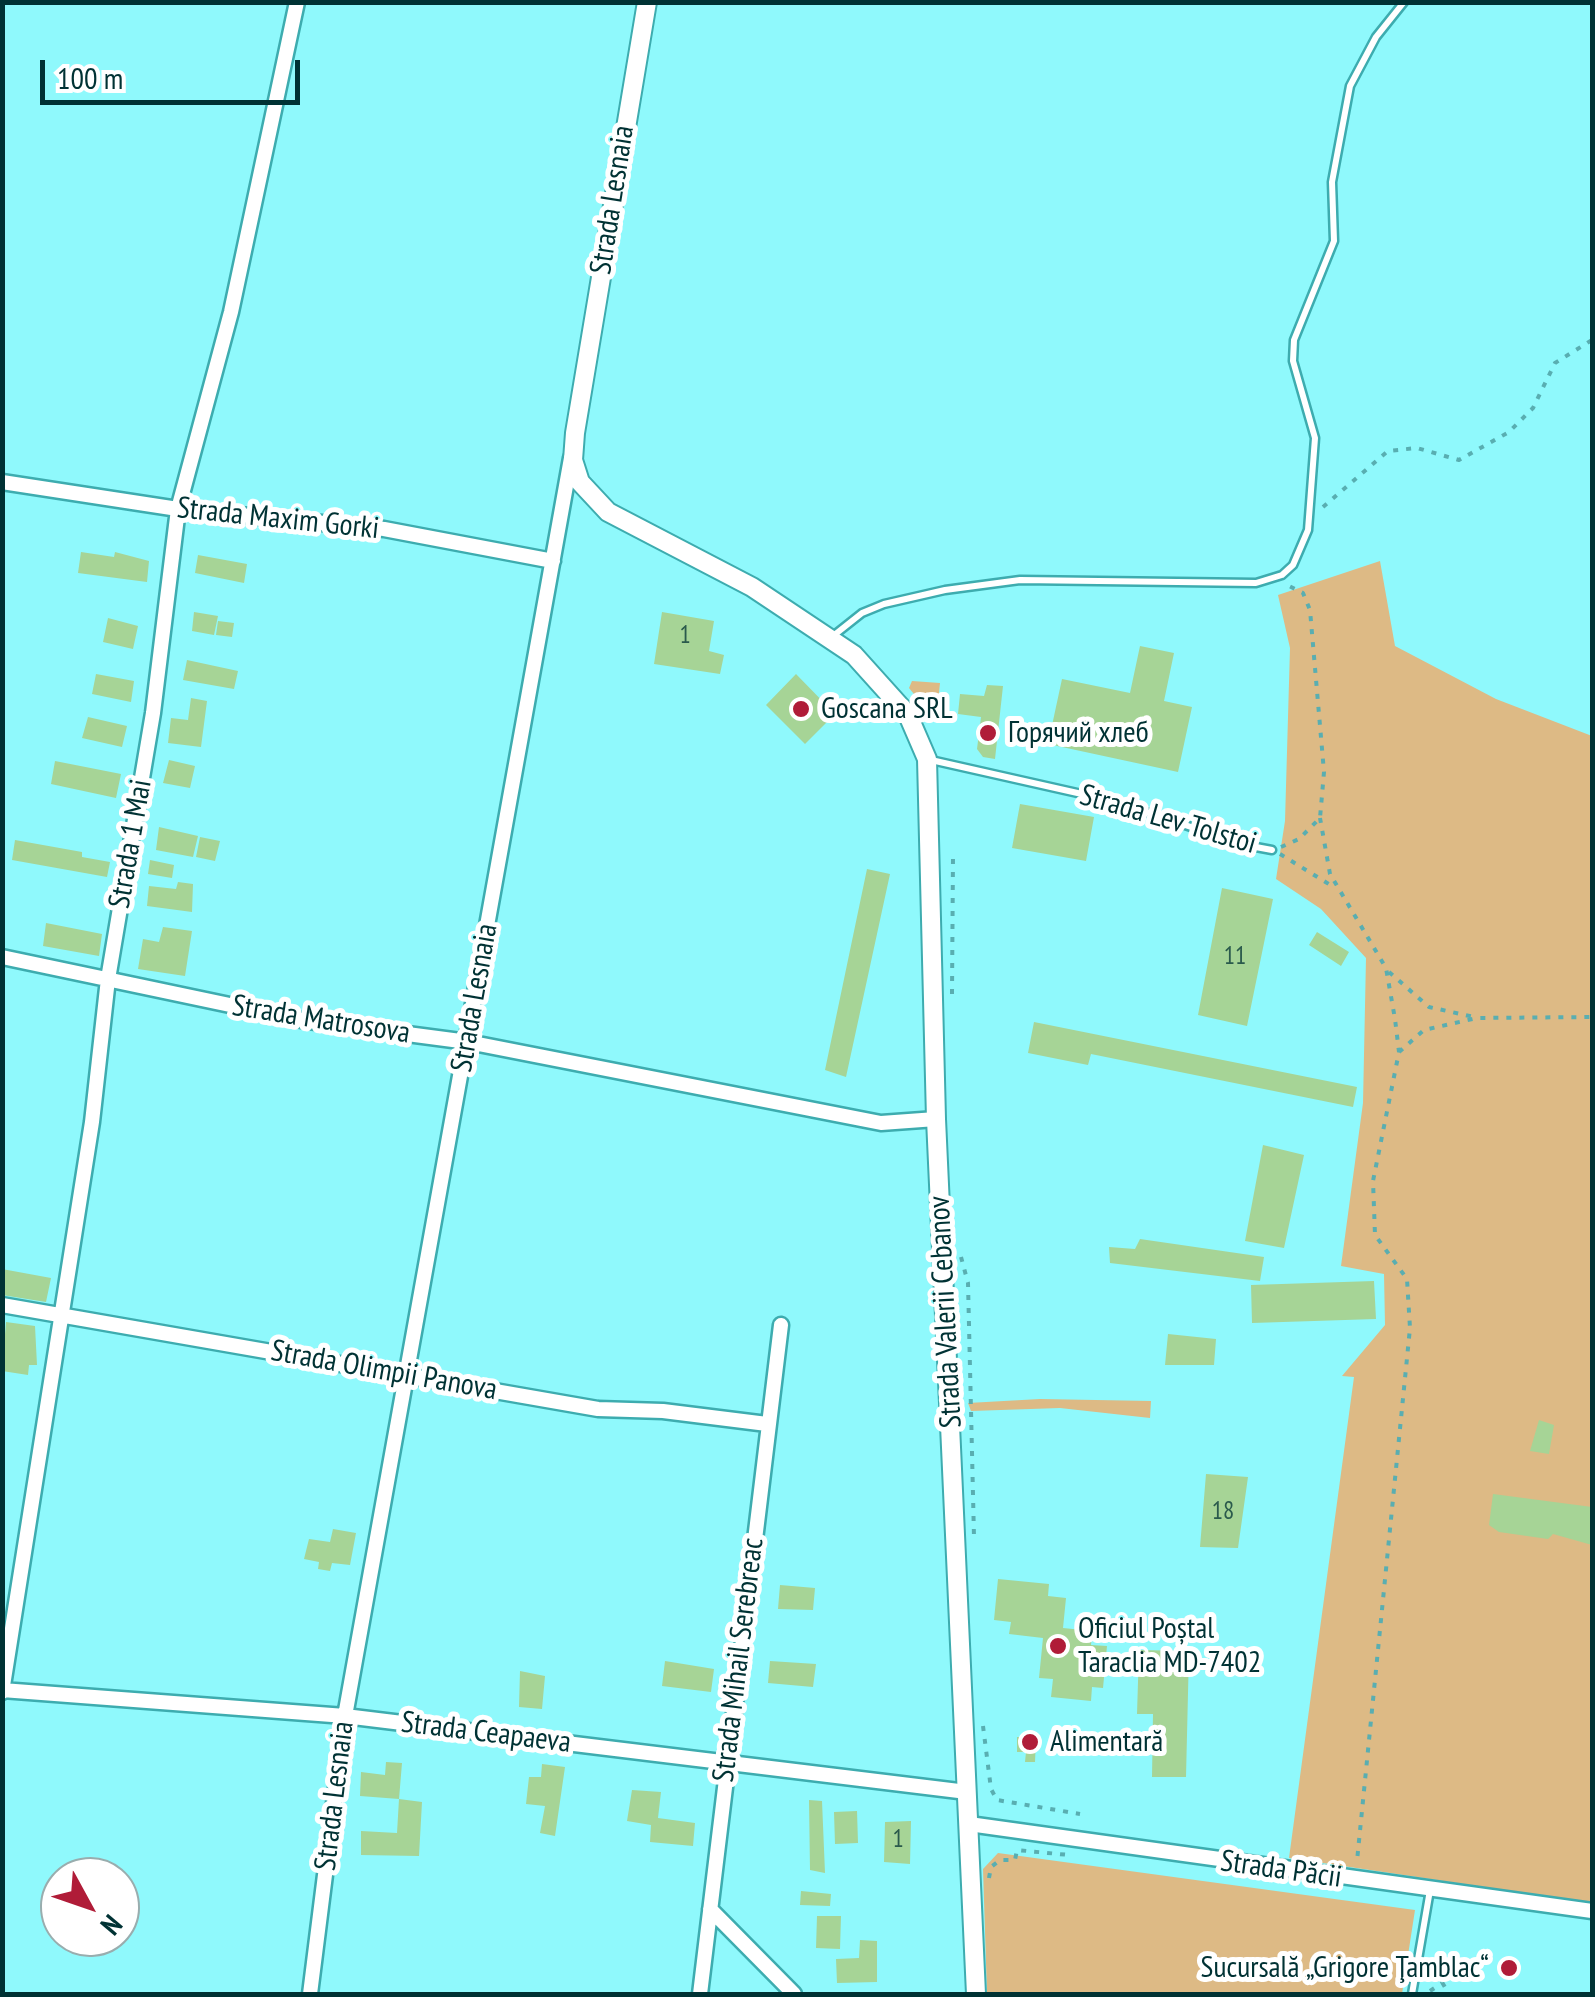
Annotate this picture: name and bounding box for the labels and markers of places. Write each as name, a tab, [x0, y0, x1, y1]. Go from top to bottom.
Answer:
place label: Goscana SRL	[821, 691, 953, 727]
marker: Goscana SRL	[790, 698, 812, 720]
place label: Горячий хлеб	[1008, 715, 1149, 751]
marker: Горячий хлеб	[977, 722, 999, 744]
place label: Oficiul Poștal Taraclia MD-7402	[1078, 1611, 1261, 1682]
marker: Oficiul Poștal Taraclia MD-7402	[1047, 1635, 1069, 1657]
place label: Alimentară	[1050, 1724, 1163, 1760]
marker: Alimentară	[1019, 1731, 1041, 1753]
place label: Sucursală „Grigore Ţamblac“	[1201, 1950, 1489, 1986]
marker: Sucursală „Grigore Ţamblac“	[1498, 1957, 1520, 1979]

